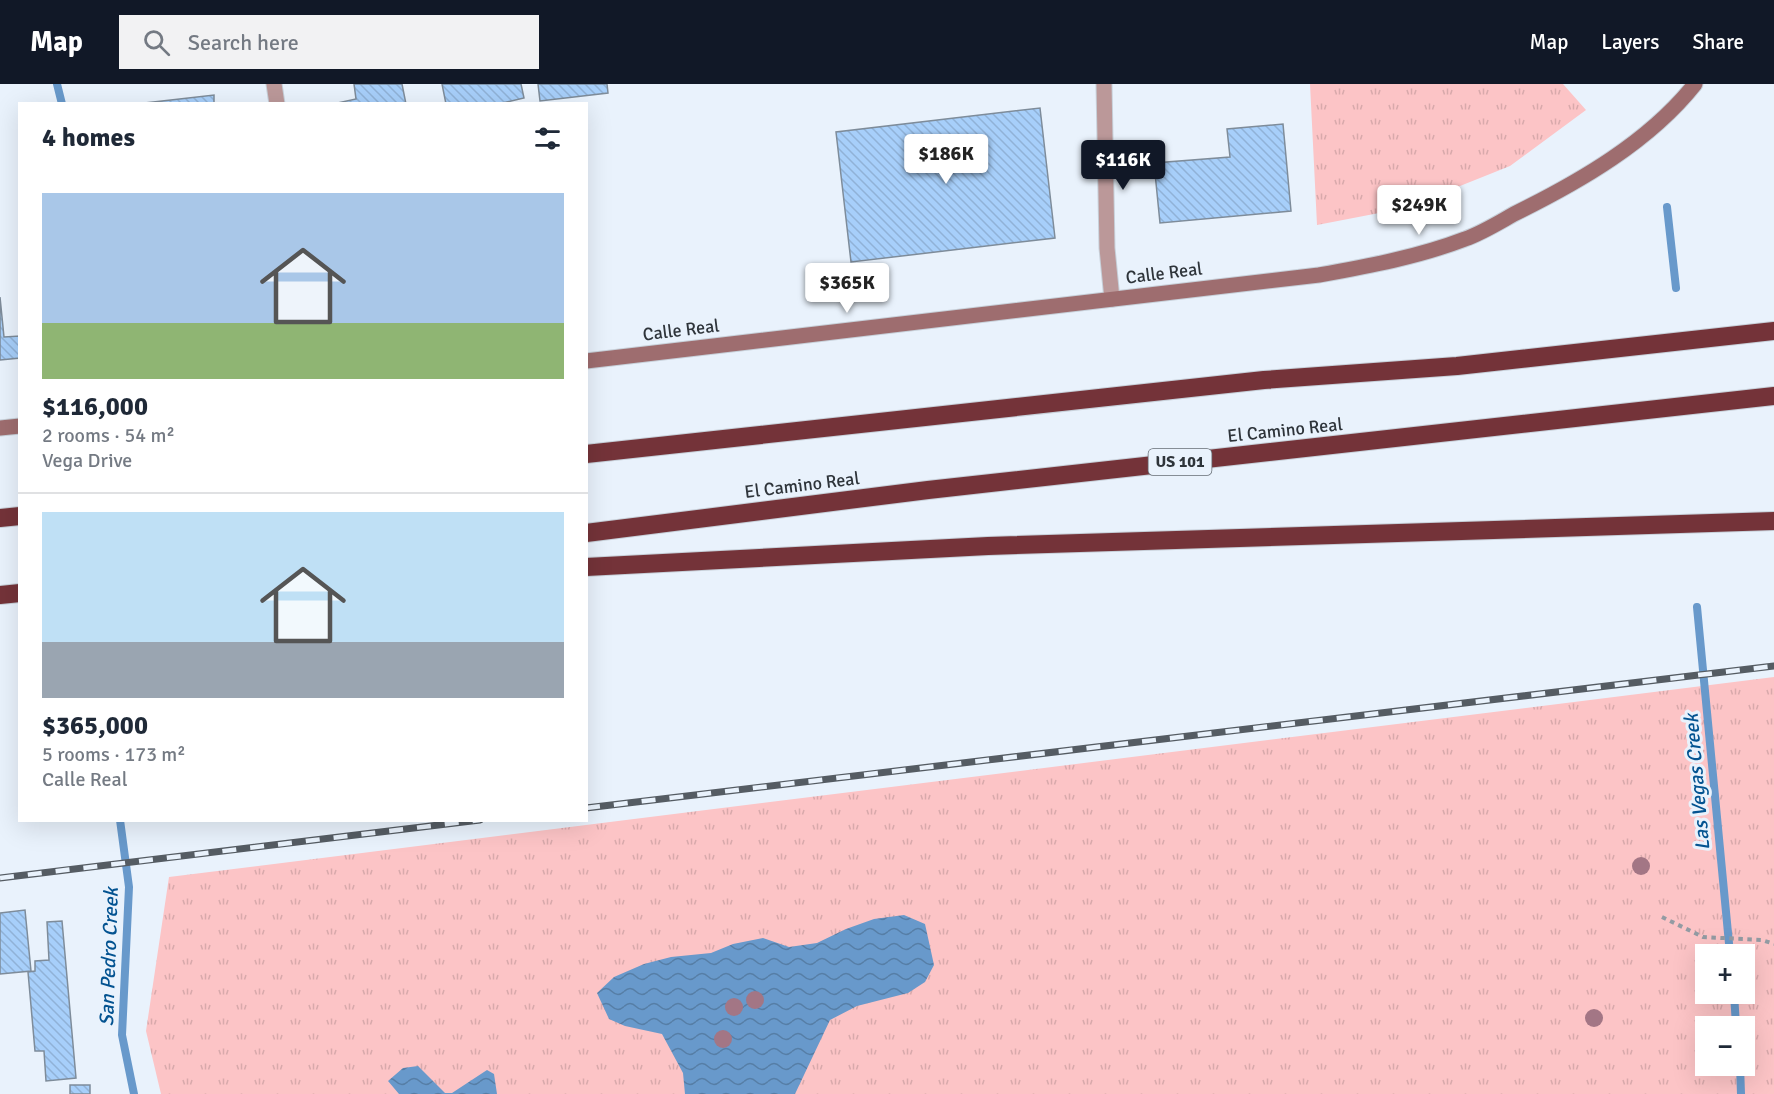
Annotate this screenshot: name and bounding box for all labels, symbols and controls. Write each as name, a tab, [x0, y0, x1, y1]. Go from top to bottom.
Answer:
search box	[119, 15, 539, 69]
text: Map	[30, 25, 83, 59]
icon: search	[140, 26, 173, 59]
text: Search here	[188, 29, 299, 56]
text: Map	[1530, 29, 1568, 55]
text: Layers	[1601, 29, 1659, 55]
text: Share	[1692, 29, 1744, 55]
text: 4 homes	[42, 122, 135, 154]
icon: filters	[531, 122, 564, 155]
pin: $186K	[904, 134, 988, 185]
pin: $116K	[1081, 140, 1165, 191]
text: $186K	[918, 141, 974, 166]
text: $116K	[1095, 147, 1151, 172]
pin: $249K	[1377, 185, 1461, 236]
text: $249K	[1391, 192, 1447, 217]
icon: home	[249, 232, 357, 340]
street label: Calle Real	[1124, 257, 1204, 289]
pin: $365K	[805, 263, 889, 314]
text: $365K	[819, 270, 875, 295]
street label: Calle Real	[641, 314, 721, 346]
text: $116,000	[42, 391, 148, 423]
street label: El Camino Real	[1226, 413, 1344, 447]
text: 2 rooms · 54 m²	[42, 423, 175, 448]
text: Vega Drive	[42, 448, 132, 473]
road number: US 101	[1148, 449, 1212, 475]
street label: El Camino Real	[743, 467, 861, 503]
icon: home	[249, 551, 357, 659]
text: $365,000	[42, 710, 148, 742]
water label: Las Vegas Creek	[1678, 711, 1715, 851]
text: 5 rooms · 173 m²	[42, 742, 186, 767]
text: Calle Real	[42, 767, 128, 792]
water label: San Pedro Creek	[94, 885, 124, 1027]
map controls	[1695, 944, 1755, 1076]
button: +	[1695, 944, 1755, 1004]
button: −	[1695, 1016, 1755, 1076]

